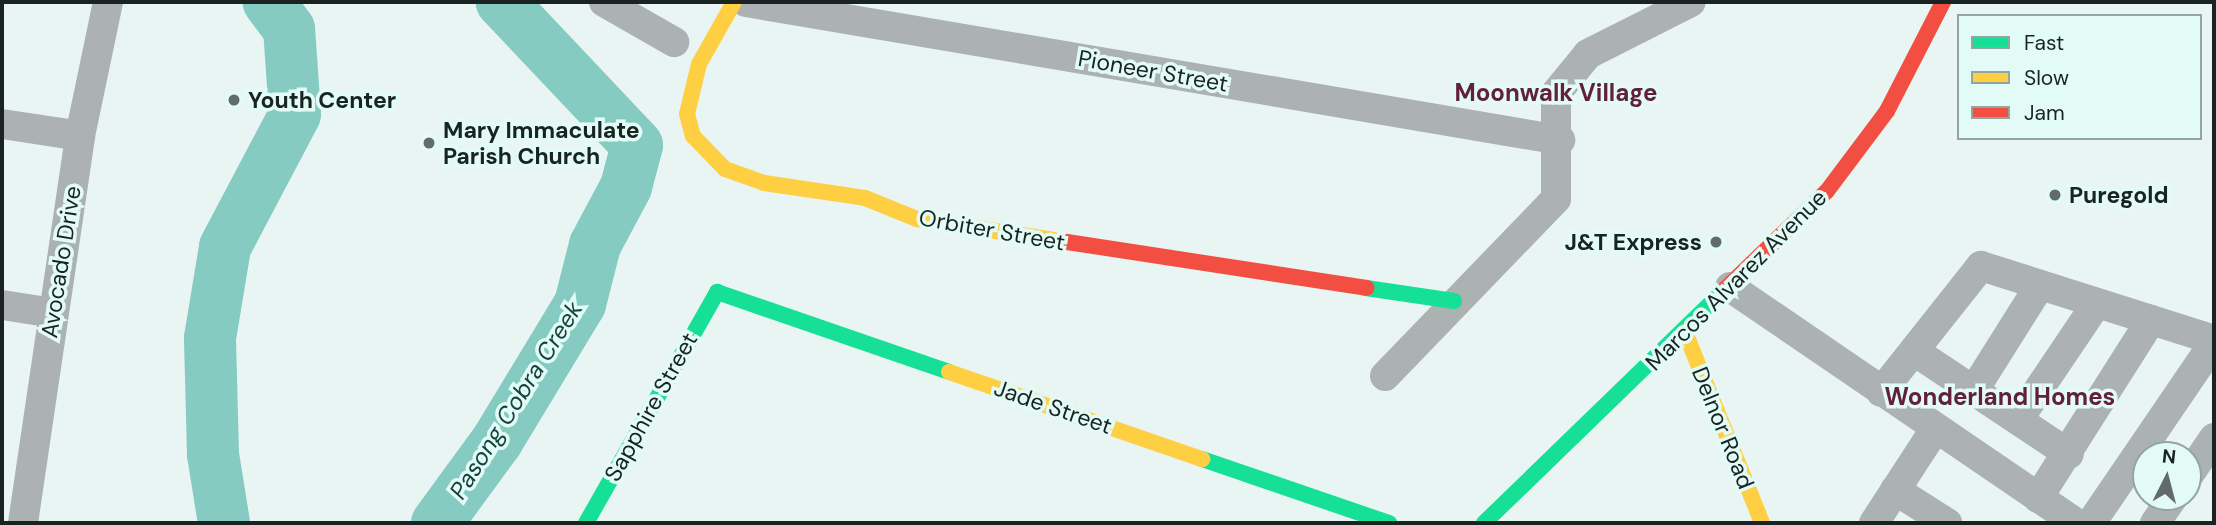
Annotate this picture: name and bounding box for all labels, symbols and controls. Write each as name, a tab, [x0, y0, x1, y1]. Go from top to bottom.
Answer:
legend	[1957, 14, 2202, 140]
text: Fast	[2024, 29, 2064, 57]
street label: Pioneer Street	[1076, 44, 1230, 98]
text: Slow	[2024, 64, 2069, 92]
district label: Moonwalk Village	[1454, 79, 1658, 107]
place label: Youth Center	[248, 86, 396, 114]
marker: Youth Center	[226, 92, 242, 108]
text: Jam	[2024, 99, 2065, 127]
place label: Mary Immaculate Parish Church	[443, 116, 640, 170]
marker: Mary Immaculate Parish Church	[421, 135, 437, 151]
place label: Puregold	[2069, 181, 2169, 209]
street label: Avocado Drive	[35, 184, 87, 340]
street label: Marcos Alvarez Avenue	[1640, 184, 1832, 376]
marker: Puregold	[2047, 187, 2063, 203]
street label: Orbiter Street	[917, 204, 1067, 256]
place label: J&T Express	[1565, 228, 1702, 256]
marker: J&T Express	[1708, 234, 1724, 250]
water label: Pasong Cobra Creek	[443, 296, 589, 504]
street label: Sapphire Street	[599, 328, 703, 486]
street label: Delnor Road	[1686, 363, 1760, 493]
street label: Jade Street	[990, 374, 1116, 440]
district label: Wonderland Homes	[1885, 383, 2115, 411]
north arrow	[2132, 441, 2202, 511]
text: N	[2161, 443, 2177, 470]

